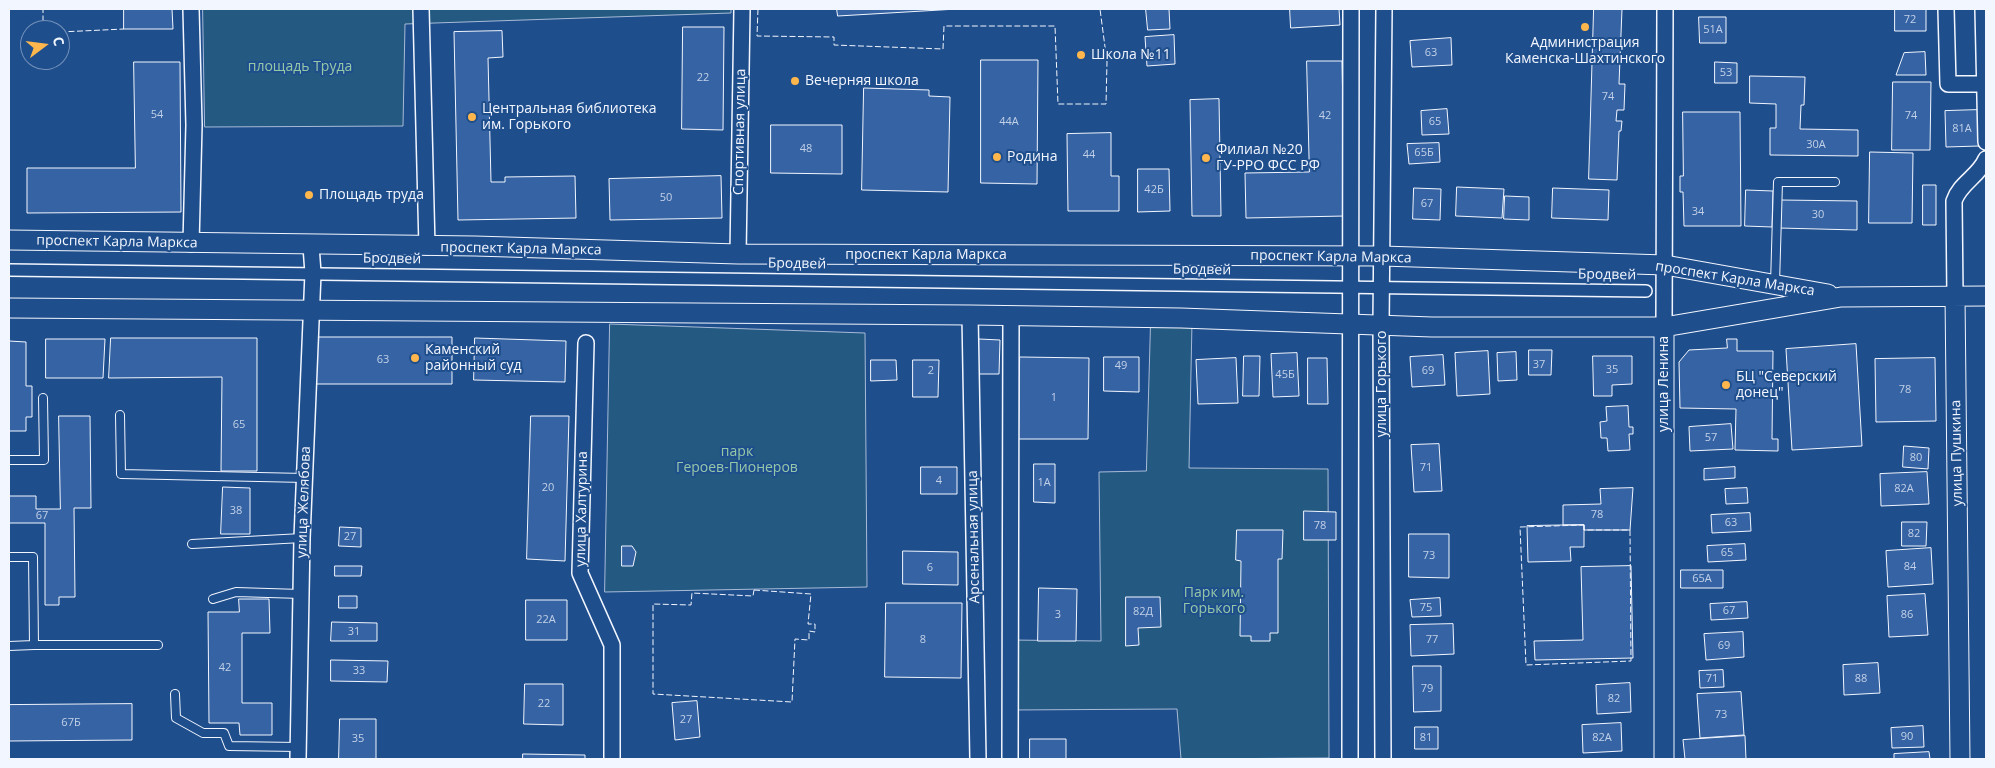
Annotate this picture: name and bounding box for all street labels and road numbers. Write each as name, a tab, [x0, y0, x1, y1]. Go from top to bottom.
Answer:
street label: Спортивная улица	[730, 69, 750, 195]
street label: проспект Карла Маркса	[36, 232, 198, 252]
street label: проспект Карла Маркса	[440, 239, 602, 259]
street label: проспект Карла Маркса	[845, 247, 1007, 263]
street label: проспект Карла Маркса	[1250, 247, 1412, 267]
street label: Бродвей	[363, 250, 421, 268]
street label: Бродвей	[768, 255, 826, 273]
street label: проспект Карла Маркса	[1654, 258, 1816, 300]
street label: Бродвей	[1173, 261, 1231, 279]
street label: Бродвей	[1578, 266, 1636, 284]
street label: улица Горького	[1374, 331, 1390, 437]
street label: улица Ленина	[1656, 336, 1672, 432]
street label: улица Пушкина	[1948, 400, 1966, 506]
street label: улица Желябова	[294, 446, 314, 558]
street label: улица Халтурина	[573, 451, 591, 567]
street label: Арсенальная улица	[964, 470, 984, 604]

